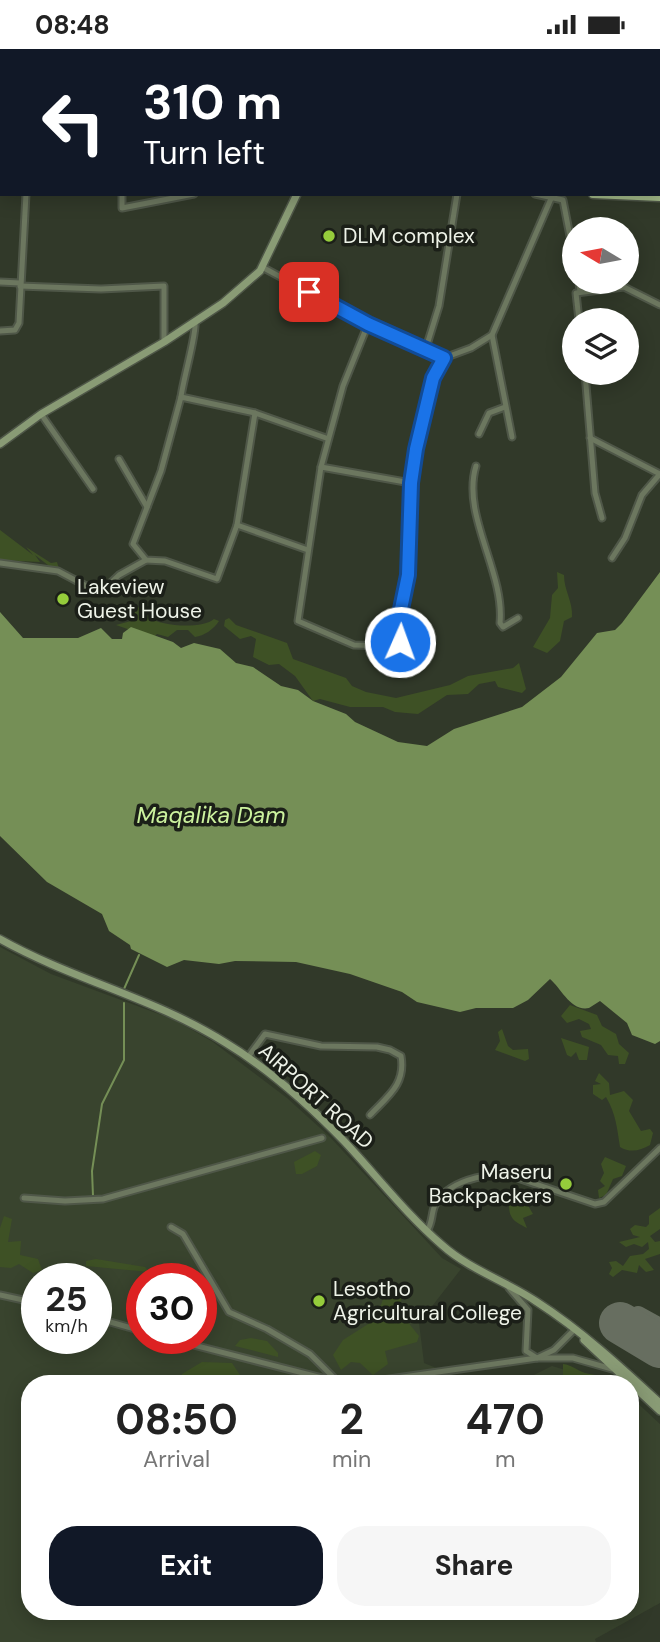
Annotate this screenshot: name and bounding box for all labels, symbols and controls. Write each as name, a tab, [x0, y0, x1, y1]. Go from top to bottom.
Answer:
text: 08:48	[35, 8, 110, 42]
text: 310 m	[143, 70, 282, 134]
icon: left	[28, 77, 119, 168]
text: Turn left	[143, 132, 265, 174]
north arrow	[562, 217, 639, 294]
map controls	[562, 217, 639, 385]
place label: DLM complex	[343, 222, 475, 250]
marker: DLM complex	[321, 228, 337, 244]
pin	[279, 262, 339, 322]
icon: arrive	[290, 273, 328, 311]
button: layers	[562, 308, 639, 385]
place label: Lakeview Guest House	[77, 573, 202, 625]
marker: Lakeview Guest House	[55, 591, 71, 607]
position arrow	[363, 605, 437, 679]
water label: Maqalika Dam	[136, 800, 286, 830]
street label: AIRPORT ROAD	[252, 1037, 380, 1155]
place label: Maseru Backpackers	[429, 1158, 552, 1210]
marker: Maseru Backpackers	[558, 1176, 574, 1192]
speed limit sign: 30	[126, 1263, 217, 1354]
place label: Lesotho Agricultural College	[333, 1275, 522, 1327]
text: 25	[46, 1276, 87, 1322]
marker: Lesotho Agricultural College	[311, 1293, 327, 1309]
text: km/h	[45, 1314, 88, 1338]
text: 08:50	[115, 1392, 238, 1447]
text: 2	[340, 1392, 364, 1447]
text: 470	[466, 1392, 545, 1447]
text: Arrival	[143, 1444, 210, 1474]
text: min	[332, 1444, 371, 1474]
text: m	[495, 1444, 515, 1474]
button: Exit	[49, 1526, 323, 1606]
button: Share	[337, 1526, 611, 1606]

